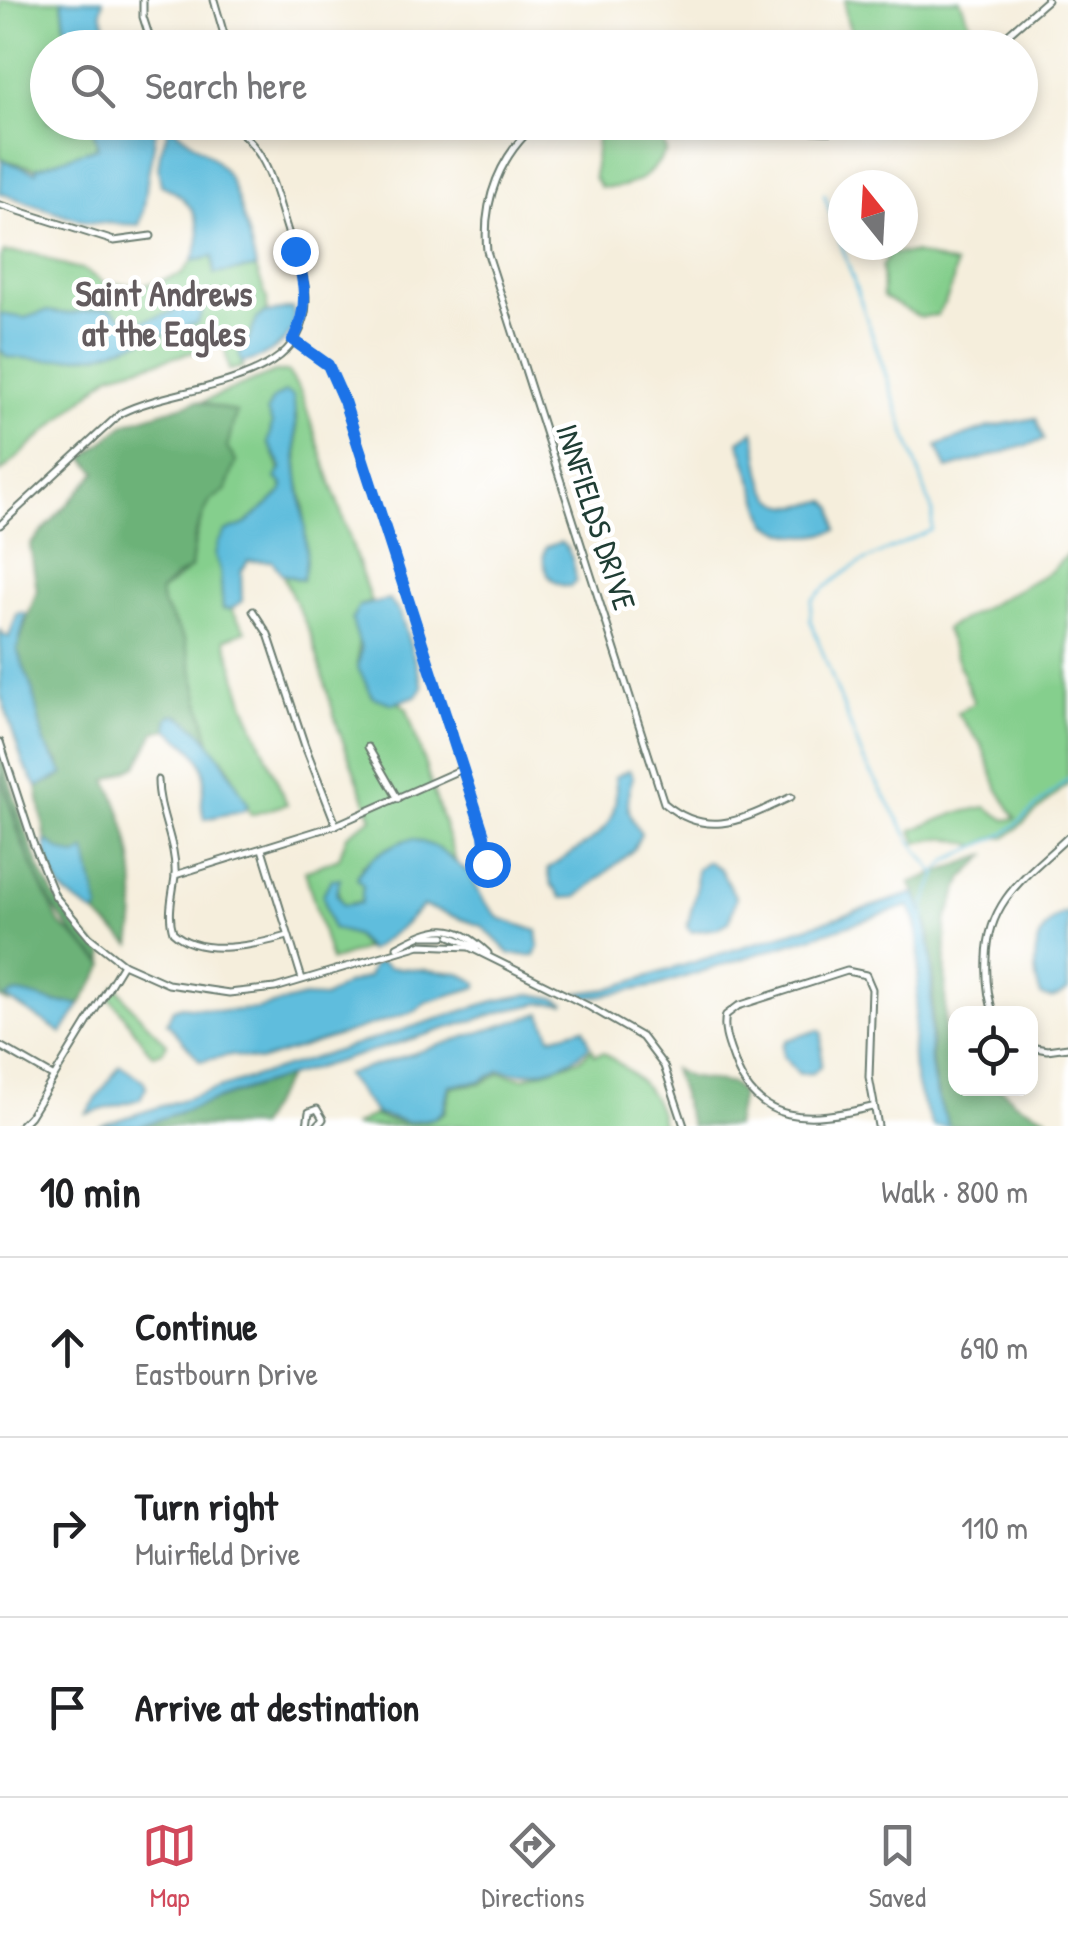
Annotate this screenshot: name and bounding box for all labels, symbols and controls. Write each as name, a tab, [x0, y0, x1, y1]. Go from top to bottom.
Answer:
search box	[30, 30, 1038, 140]
icon: search	[65, 58, 120, 113]
text: Search here	[145, 59, 307, 111]
north arrow	[828, 170, 918, 260]
route end	[273, 229, 319, 275]
district label: Saint Andrews at the Eagles	[75, 270, 253, 358]
street label: INNFIELDS DRIVE	[546, 418, 647, 616]
route start	[465, 842, 511, 888]
map controls	[948, 1006, 1038, 1096]
button: locate	[948, 1006, 1038, 1096]
text: 10 min	[40, 1163, 141, 1220]
text: Walk · 800 m	[881, 1170, 1028, 1213]
text: Continue	[135, 1300, 257, 1352]
icon: ahead	[40, 1320, 95, 1375]
text: 690 m	[960, 1326, 1028, 1369]
text: Eastbourn Drive	[135, 1352, 318, 1395]
text: Turn right	[135, 1480, 278, 1532]
icon: right	[40, 1500, 95, 1555]
text: 110 m	[961, 1506, 1028, 1549]
text: Muirfield Drive	[135, 1532, 300, 1575]
icon: arrive	[40, 1680, 95, 1735]
text: Arrive at destination	[135, 1681, 419, 1733]
tab: Map	[142, 1818, 197, 1916]
tab: Directions	[481, 1818, 584, 1916]
tab: Saved	[869, 1818, 926, 1916]

